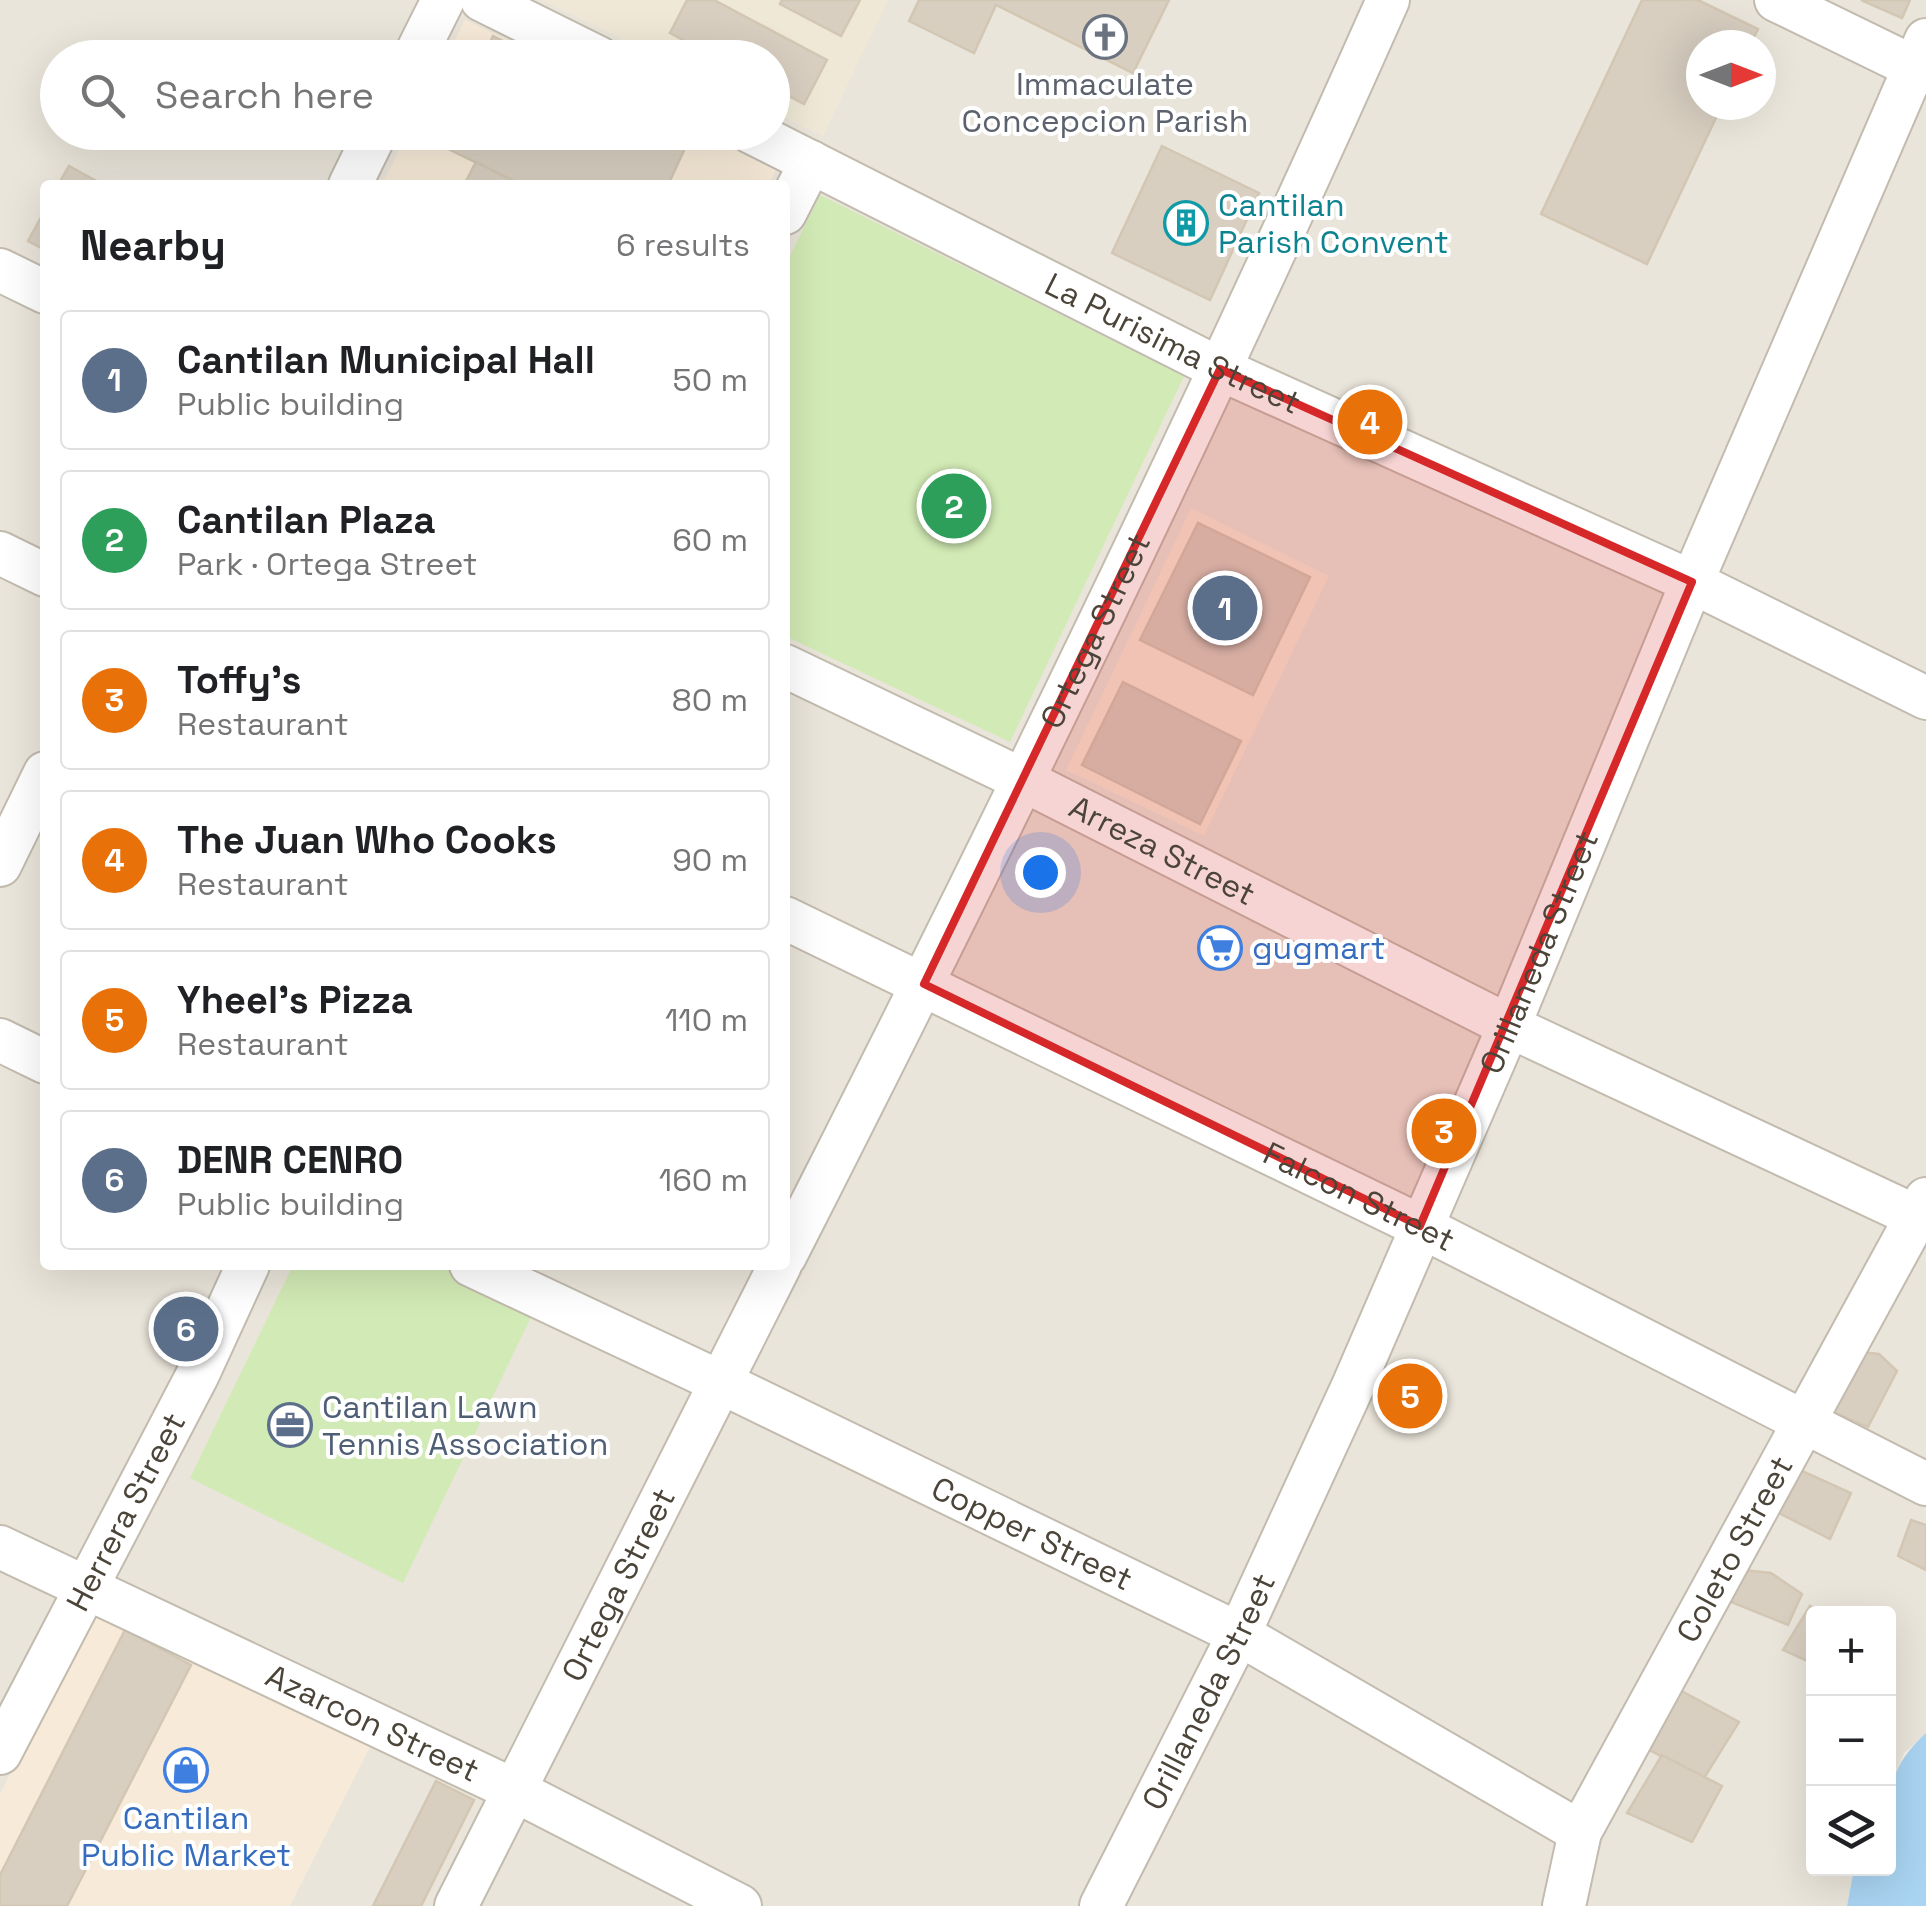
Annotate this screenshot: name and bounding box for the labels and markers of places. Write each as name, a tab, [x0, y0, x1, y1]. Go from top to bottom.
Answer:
church icon: Immaculate Concepcion Parish	[1082, 14, 1128, 60]
place label: Immaculate Concepcion Parish	[962, 64, 1248, 141]
place label: Cantilan Parish Convent	[1218, 185, 1449, 262]
building icon: Cantilan Parish Convent	[1163, 200, 1209, 246]
pin: 4	[1338, 384, 1402, 460]
pin: 2	[922, 468, 986, 544]
pin: 1	[1192, 570, 1258, 646]
supermarket icon: gugmart	[1197, 925, 1243, 971]
place label: gugmart	[1252, 928, 1385, 968]
pin: 3	[1412, 1094, 1476, 1168]
pin: 6	[154, 1292, 218, 1366]
pin: 5	[1378, 1358, 1442, 1434]
place label: Cantilan Lawn Tennis Association	[322, 1387, 608, 1464]
office icon: Cantilan Lawn Tennis Association	[267, 1402, 313, 1448]
shop icon: Cantilan Public Market	[163, 1747, 209, 1793]
place label: Cantilan Public Market	[81, 1798, 291, 1875]

